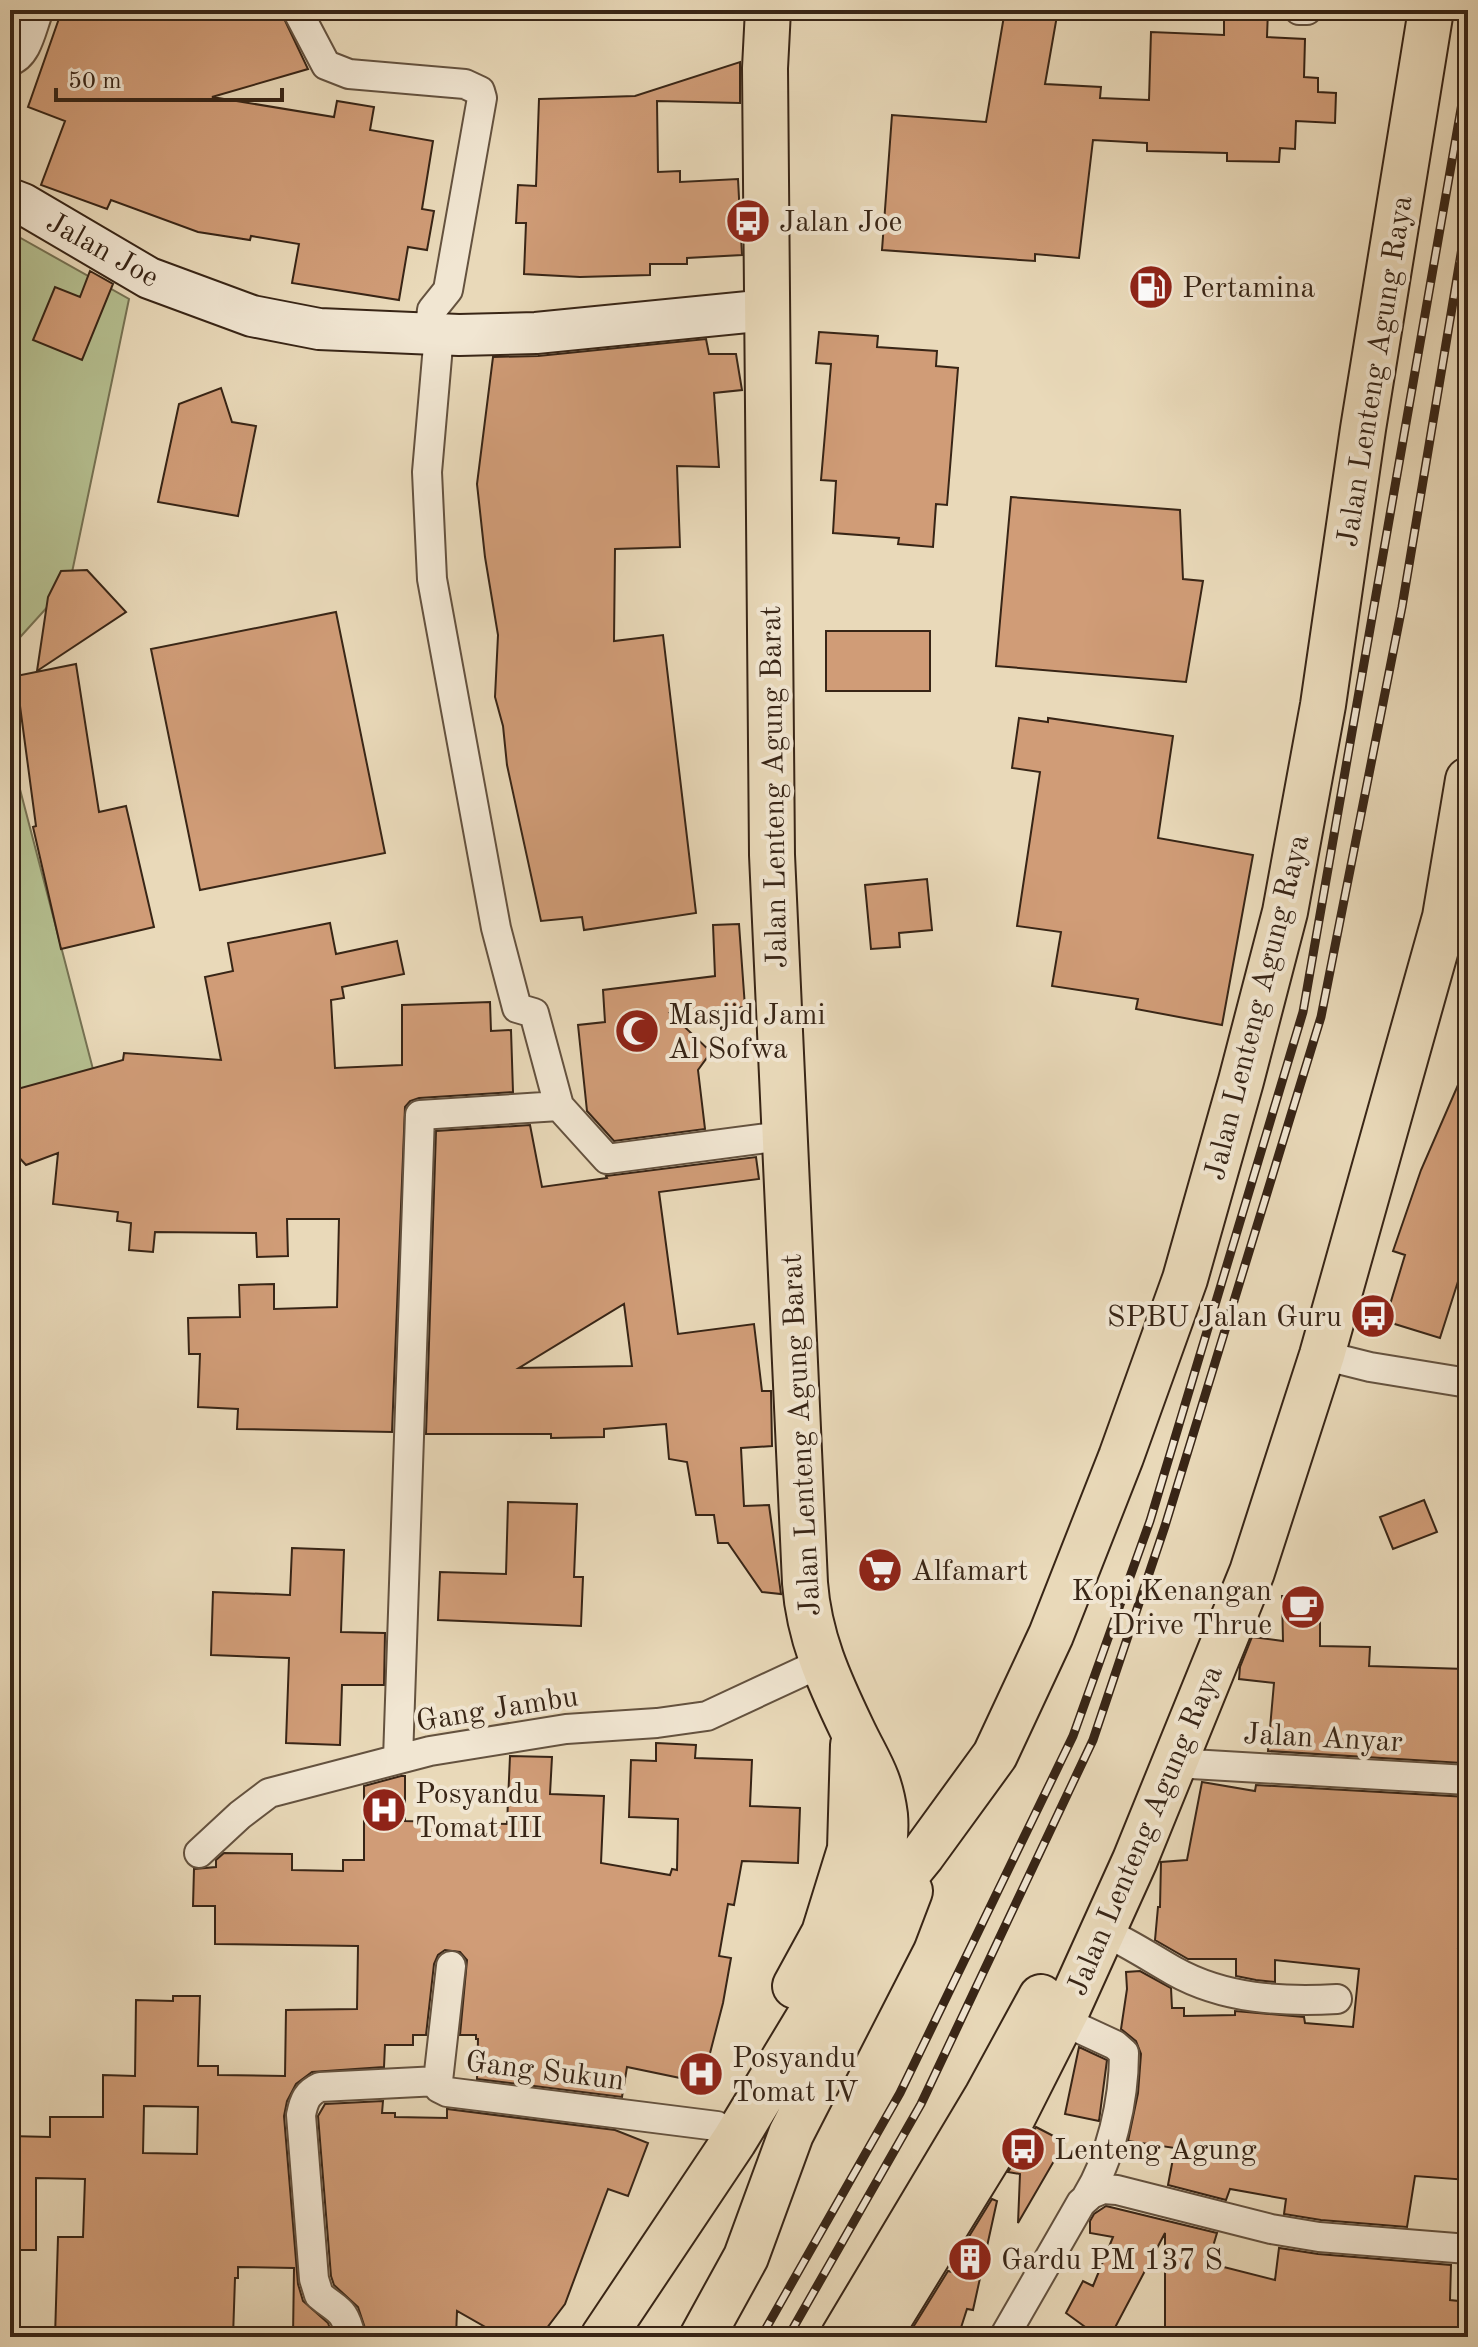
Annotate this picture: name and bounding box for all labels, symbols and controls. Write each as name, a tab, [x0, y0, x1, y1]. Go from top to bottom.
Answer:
scale bar	[56, 52, 282, 102]
text: 50 m	[68, 70, 122, 94]
street label: Jalan Lenteng Agung Raya	[1333, 193, 1419, 549]
bus stop icon: Jalan Joe	[724, 197, 772, 245]
street label: Jalan Joe	[41, 208, 163, 294]
place label: Jalan Joe	[779, 208, 902, 238]
fuel station icon: Pertamina	[1127, 263, 1175, 311]
place label: Pertamina	[1182, 274, 1315, 304]
street label: Jalan Lenteng Agung Barat	[757, 605, 793, 969]
street label: Jalan Lenteng Agung Raya	[1200, 831, 1316, 1183]
place label: Masjid Jami Al Sofwa	[668, 1001, 826, 1065]
mosque icon: Masjid Jami Al Sofwa	[613, 1007, 661, 1055]
street label: Jalan Lenteng Agung Barat	[778, 1253, 826, 1617]
bus stop icon: SPBU Jalan Guru	[1349, 1292, 1397, 1340]
place label: SPBU Jalan Guru	[1107, 1303, 1342, 1333]
supermarket icon: Alfamart	[856, 1546, 904, 1594]
place label: Alfamart	[911, 1557, 1028, 1587]
place label: Kopi Kenangan Drive Thrue	[1071, 1577, 1272, 1641]
cafe icon: Kopi Kenangan Drive Thrue	[1279, 1583, 1327, 1631]
street label: Jalan Lenteng Agung Raya	[1063, 1661, 1229, 2000]
street label: Gang Jambu	[414, 1682, 580, 1738]
street label: Jalan Anyar	[1242, 1720, 1403, 1758]
place label: Posyandu Tomat III	[415, 1780, 542, 1844]
hospital icon: Posyandu Tomat III	[360, 1786, 408, 1834]
place label: Posyandu Tomat IV	[732, 2044, 859, 2108]
street label: Gang Sukun	[464, 2047, 626, 2097]
hospital icon: Posyandu Tomat IV	[677, 2050, 725, 2098]
bus stop icon: Lenteng Agung	[999, 2125, 1047, 2173]
place label: Lenteng Agung	[1054, 2136, 1257, 2166]
building icon: Gardu PM 137 S	[946, 2235, 994, 2283]
place label: Gardu PM 137 S	[1001, 2246, 1223, 2276]

